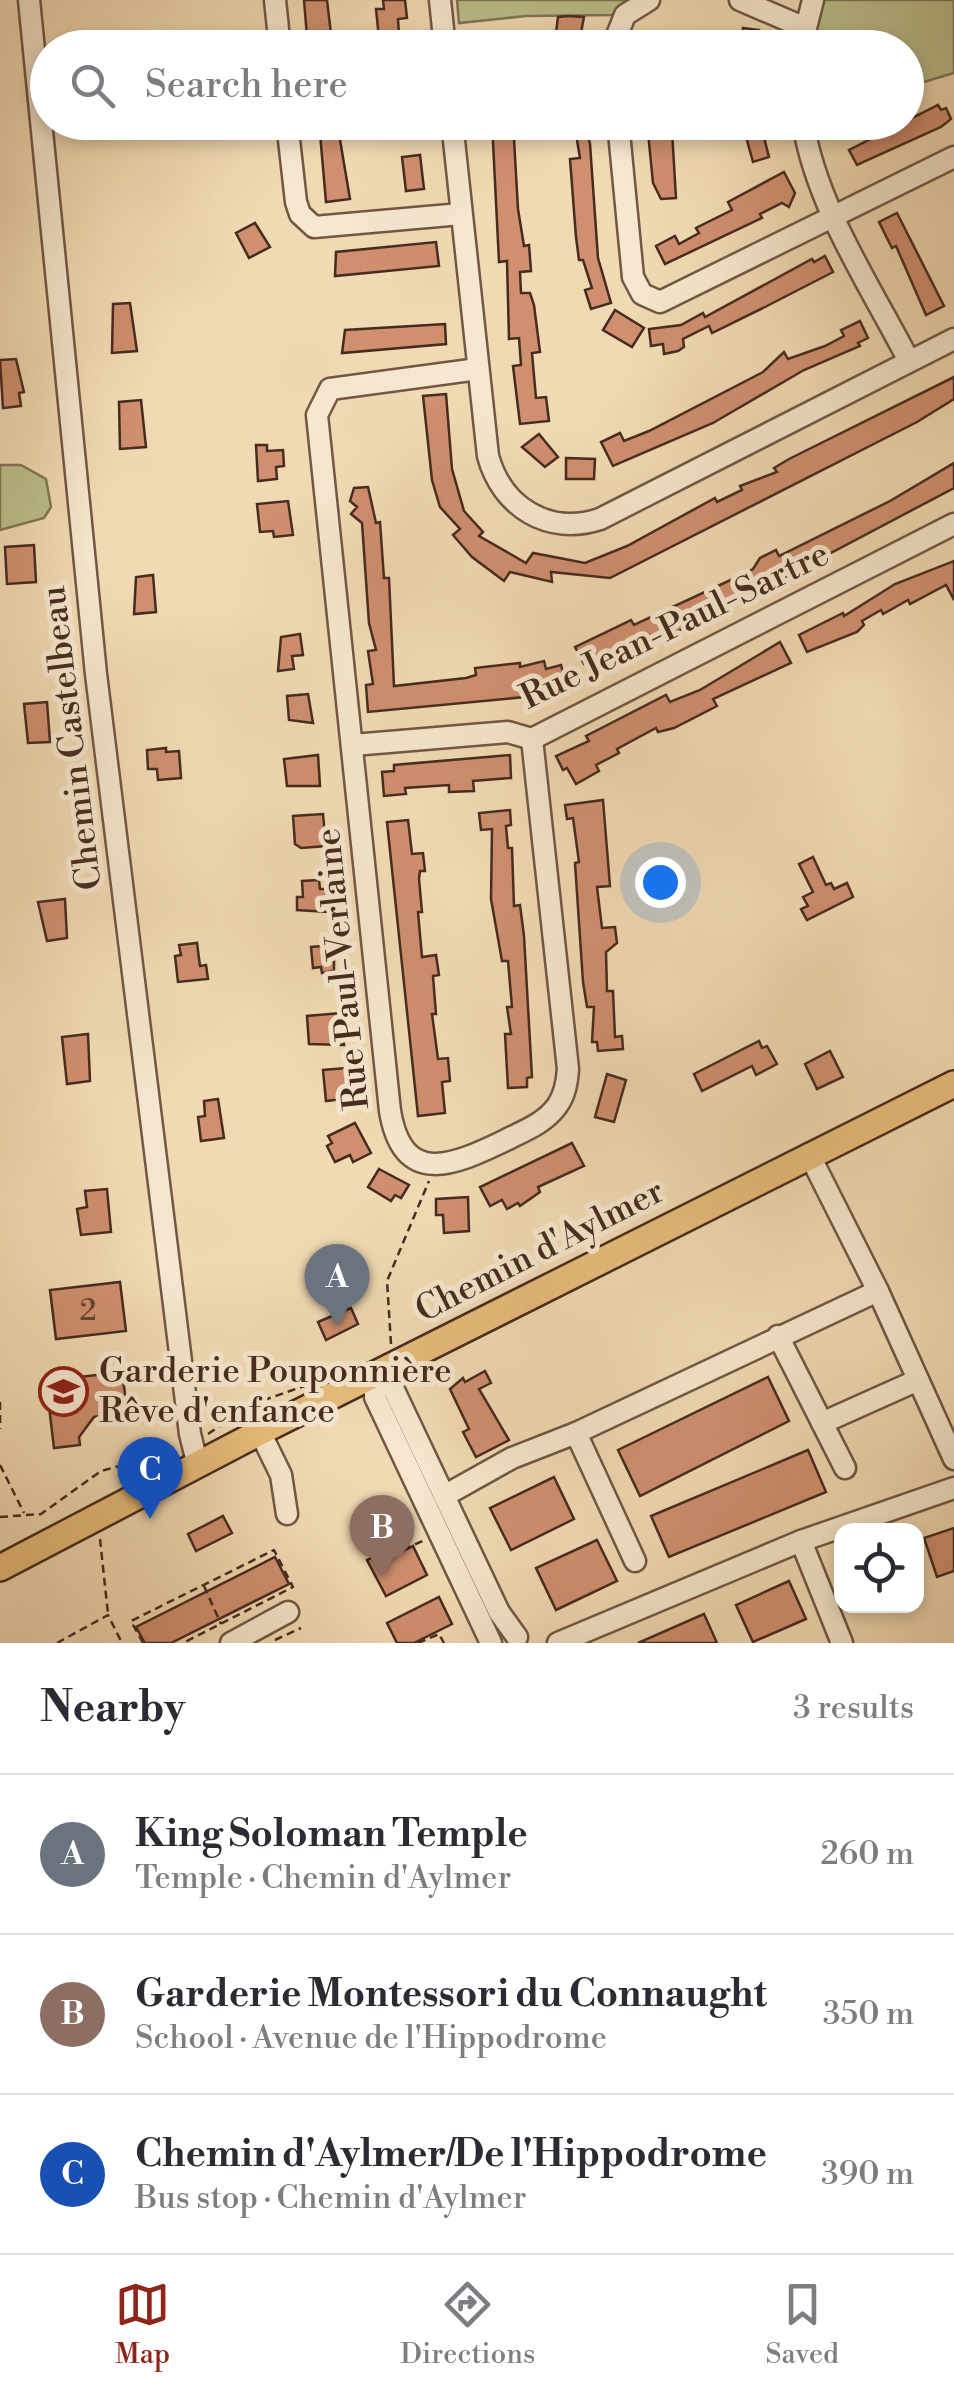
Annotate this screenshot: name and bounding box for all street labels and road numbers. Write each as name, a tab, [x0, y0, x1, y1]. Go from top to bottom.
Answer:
street label: Rue Jean-Paul-Sartre	[514, 533, 836, 719]
street label: Chemin Castelbeau	[32, 584, 112, 892]
street label: Rue Paul-Verlaine	[307, 826, 379, 1112]
street label: Chemin d'Aylmer	[408, 1170, 672, 1332]

